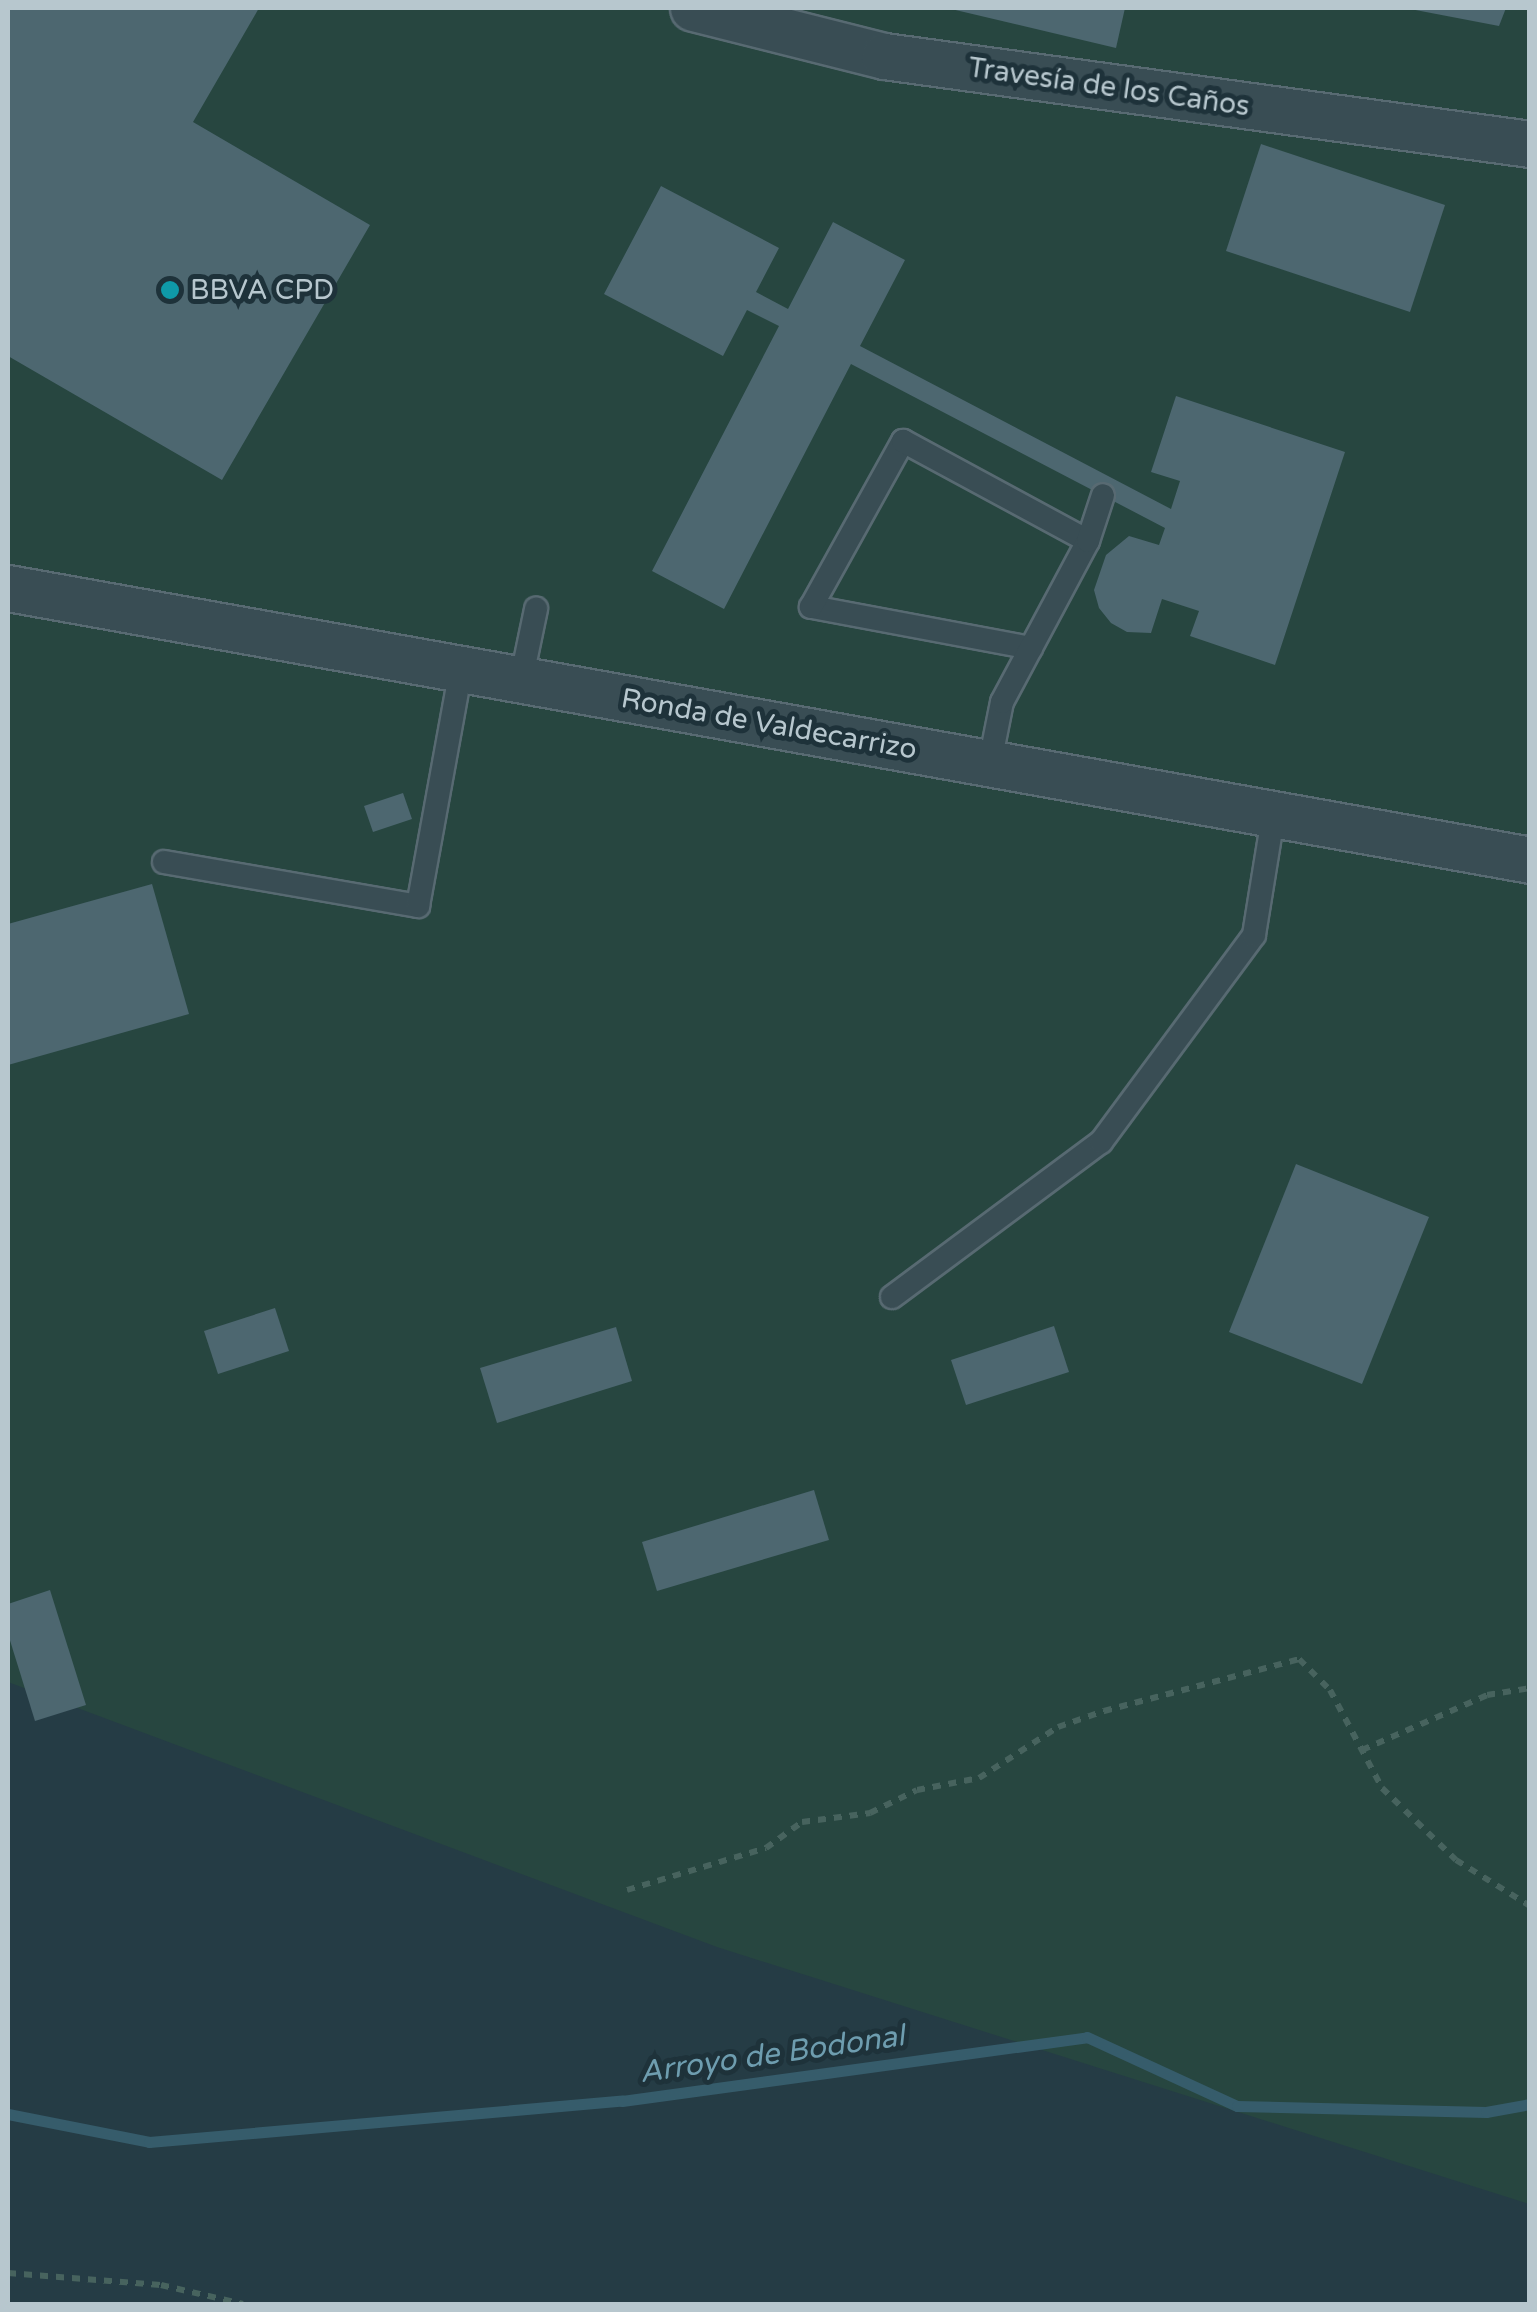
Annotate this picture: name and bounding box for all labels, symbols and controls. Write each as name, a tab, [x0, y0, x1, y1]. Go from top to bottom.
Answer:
street label: Travesía de los Caños	[966, 51, 1252, 123]
place label: BBVA CPD	[190, 273, 334, 307]
marker: BBVA CPD	[159, 279, 181, 301]
street label: Ronda de Valdecarrizo	[619, 681, 919, 767]
water label: Arroyo de Bodonal	[637, 2019, 907, 2091]

